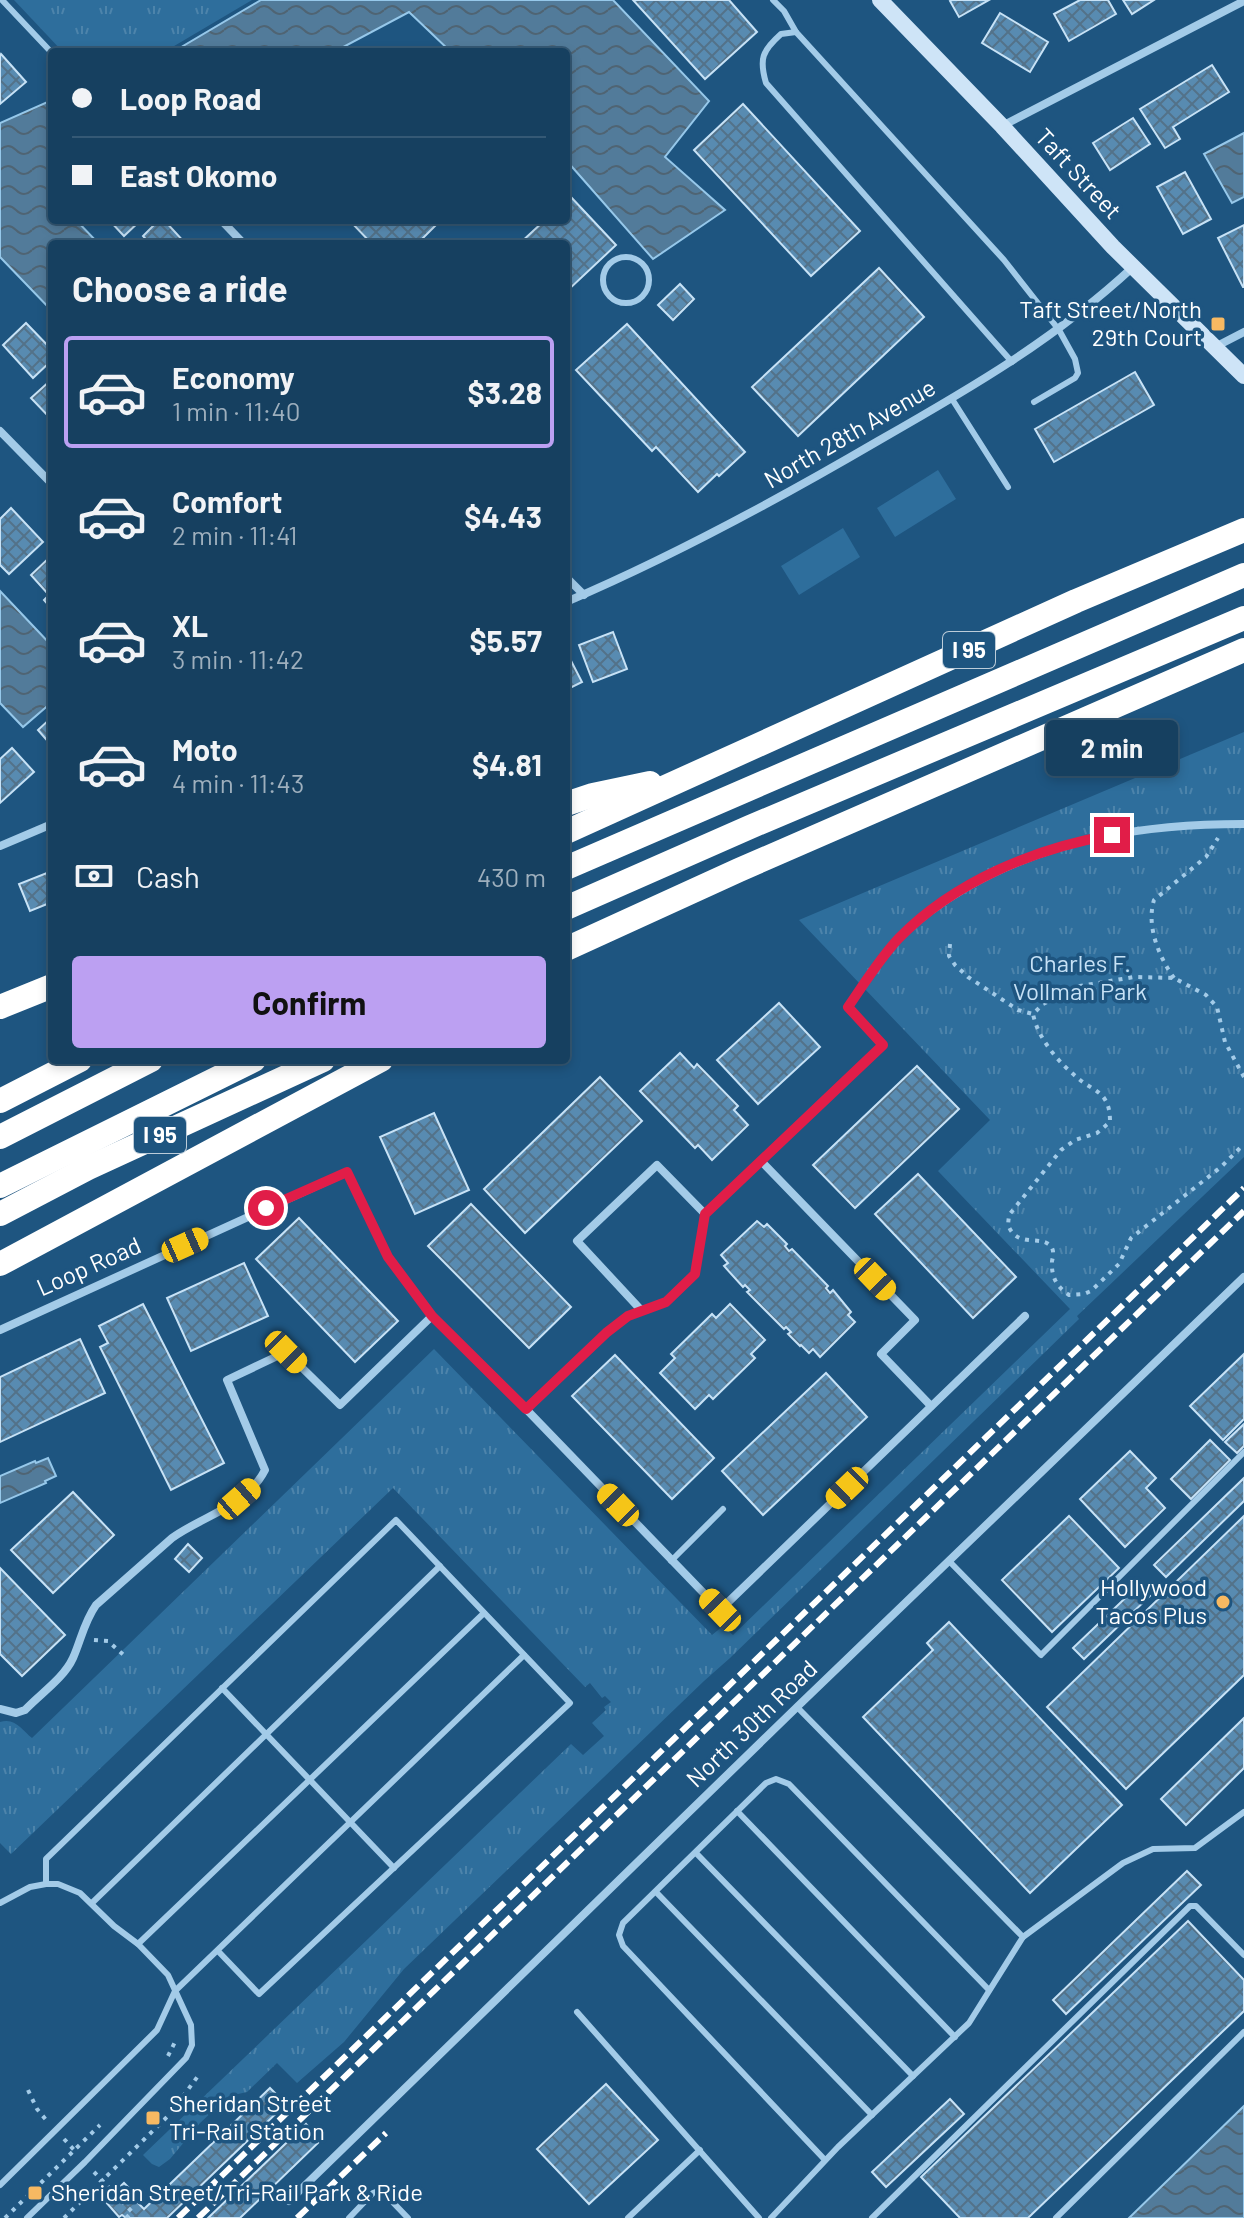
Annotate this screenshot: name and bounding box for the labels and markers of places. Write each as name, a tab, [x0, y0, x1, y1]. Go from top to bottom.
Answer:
place label: Taft Street/North 29th Court	[1019, 294, 1202, 351]
marker: Taft Street/North 29th Court	[1209, 315, 1227, 333]
place label: Hollywood Tacos Plus	[1095, 1572, 1207, 1629]
marker: Hollywood Tacos Plus	[1214, 1593, 1232, 1611]
place label: Sheridan Street Tri-Rail Station	[169, 2088, 332, 2145]
marker: Sheridan Street Tri-Rail Station	[144, 2109, 162, 2127]
place label: Sheridan Street/Tri-Rail Park & Ride	[51, 2177, 423, 2206]
marker: Sheridan Street/Tri-Rail Park & Ride	[26, 2184, 44, 2202]

